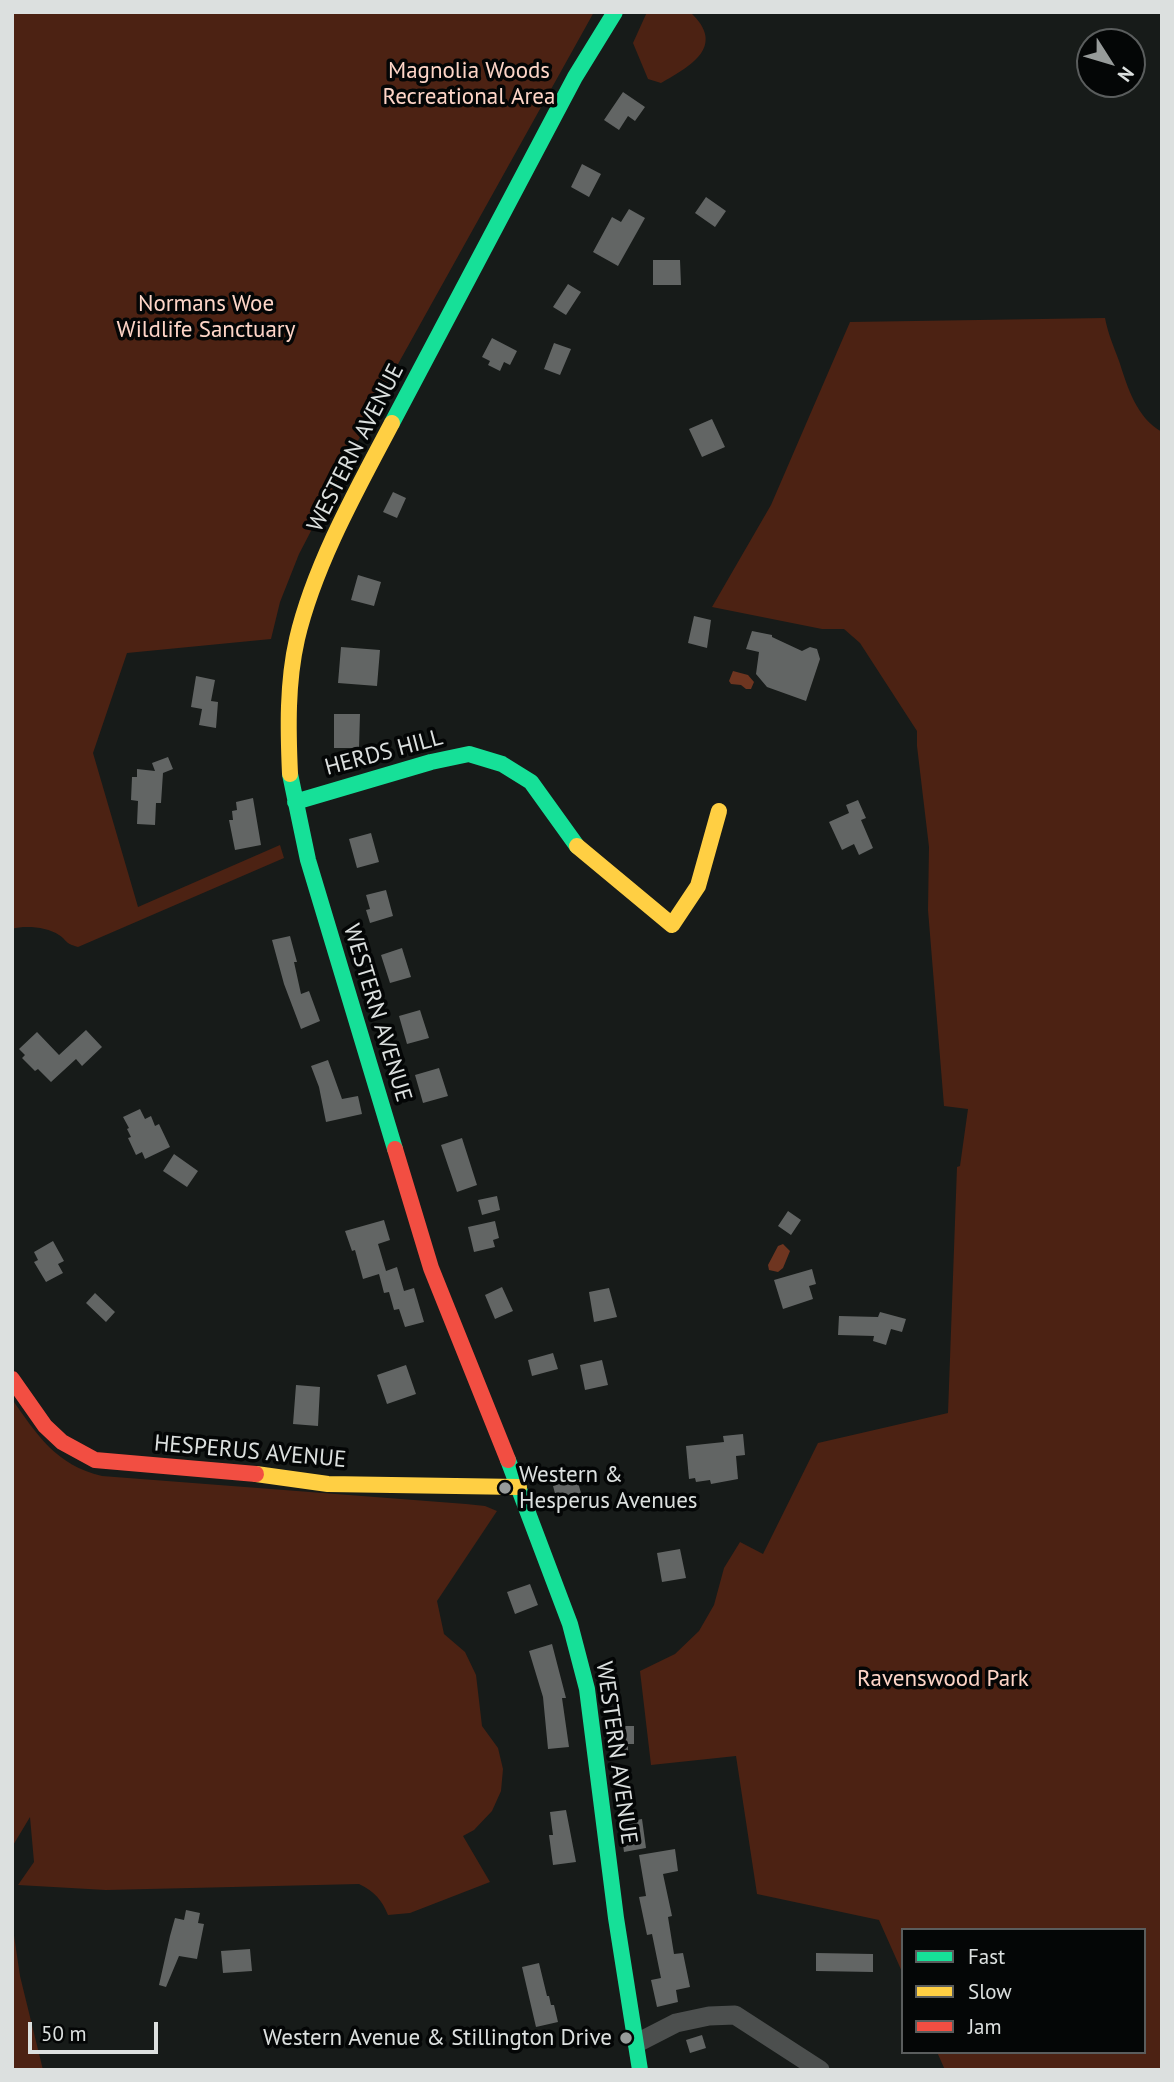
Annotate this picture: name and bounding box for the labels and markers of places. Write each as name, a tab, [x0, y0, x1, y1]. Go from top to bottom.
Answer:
place label: Western & Hesperus Avenues	[519, 1461, 698, 1515]
marker: Western & Hesperus Avenues	[497, 1480, 513, 1496]
place label: Western Avenue & Stillington Drive	[263, 2024, 612, 2052]
marker: Western Avenue & Stillington Drive	[618, 2030, 634, 2046]

